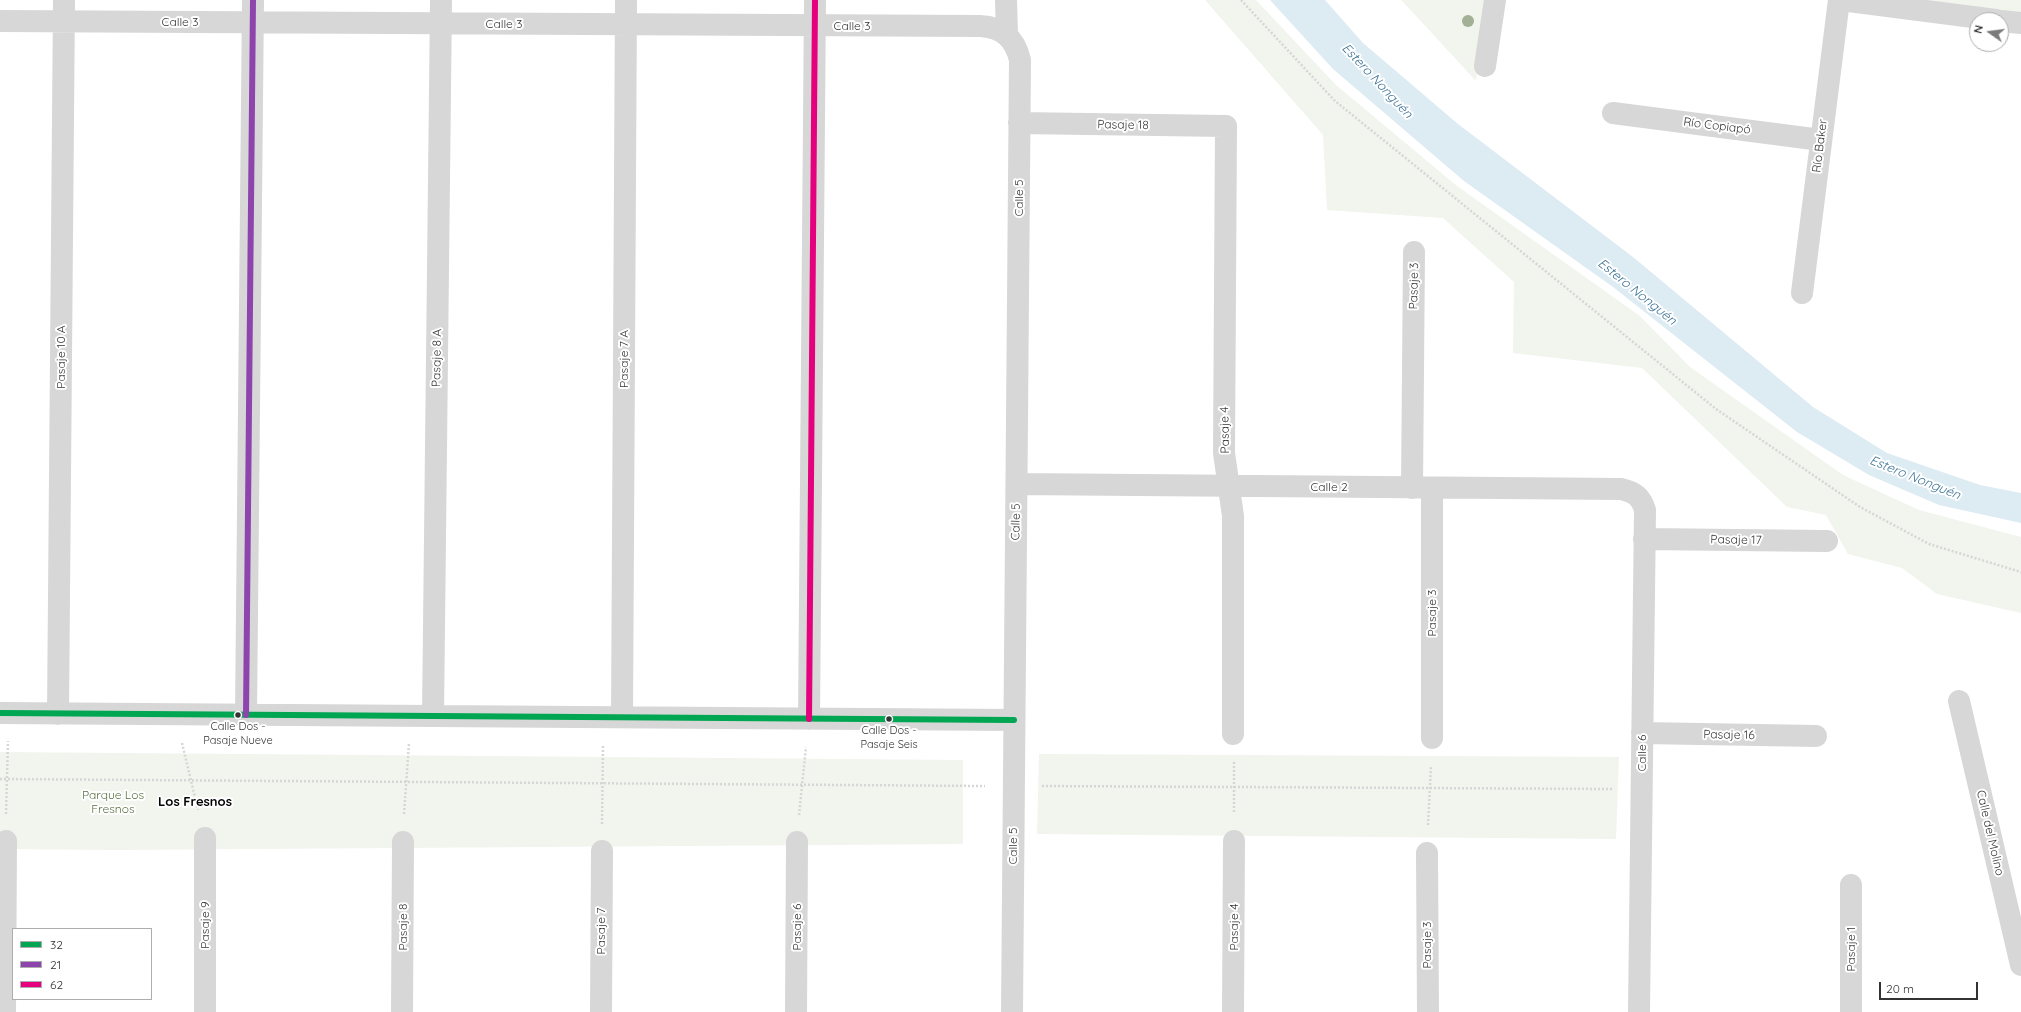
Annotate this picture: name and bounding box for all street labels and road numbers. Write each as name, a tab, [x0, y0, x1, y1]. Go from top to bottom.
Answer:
street label: Calle 3	[162, 15, 198, 29]
street label: Calle 3	[486, 17, 522, 31]
street label: Calle 3	[834, 19, 870, 33]
street label: Río Copiapó	[1682, 115, 1752, 137]
street label: Pasaje 18	[1097, 117, 1149, 133]
street label: Río Baker	[1810, 118, 1830, 174]
street label: Calle 5	[1012, 179, 1026, 217]
street label: Pasaje 3	[1406, 262, 1422, 310]
street label: Pasaje 10 A	[54, 325, 68, 389]
street label: Pasaje 8 A	[429, 329, 445, 387]
street label: Pasaje 7 A	[617, 330, 631, 388]
street label: Pasaje 4	[1217, 406, 1233, 454]
street label: Calle 2	[1310, 480, 1348, 494]
street label: Calle 5	[1008, 503, 1024, 541]
street label: Pasaje 17	[1710, 532, 1762, 548]
street label: Pasaje 3	[1425, 590, 1439, 636]
street label: Pasaje 16	[1703, 727, 1755, 743]
street label: Calle 6	[1635, 734, 1649, 772]
street label: Calle del Molino	[1973, 789, 2007, 877]
street label: Calle 5	[1006, 827, 1020, 865]
street label: Pasaje 9	[198, 901, 212, 949]
street label: Pasaje 8	[396, 903, 410, 951]
street label: Pasaje 6	[790, 903, 804, 951]
street label: Pasaje 4	[1227, 904, 1241, 950]
street label: Pasaje 7	[594, 908, 608, 954]
street label: Pasaje 3	[1420, 922, 1434, 968]
street label: Pasaje 1	[1844, 926, 1858, 972]

